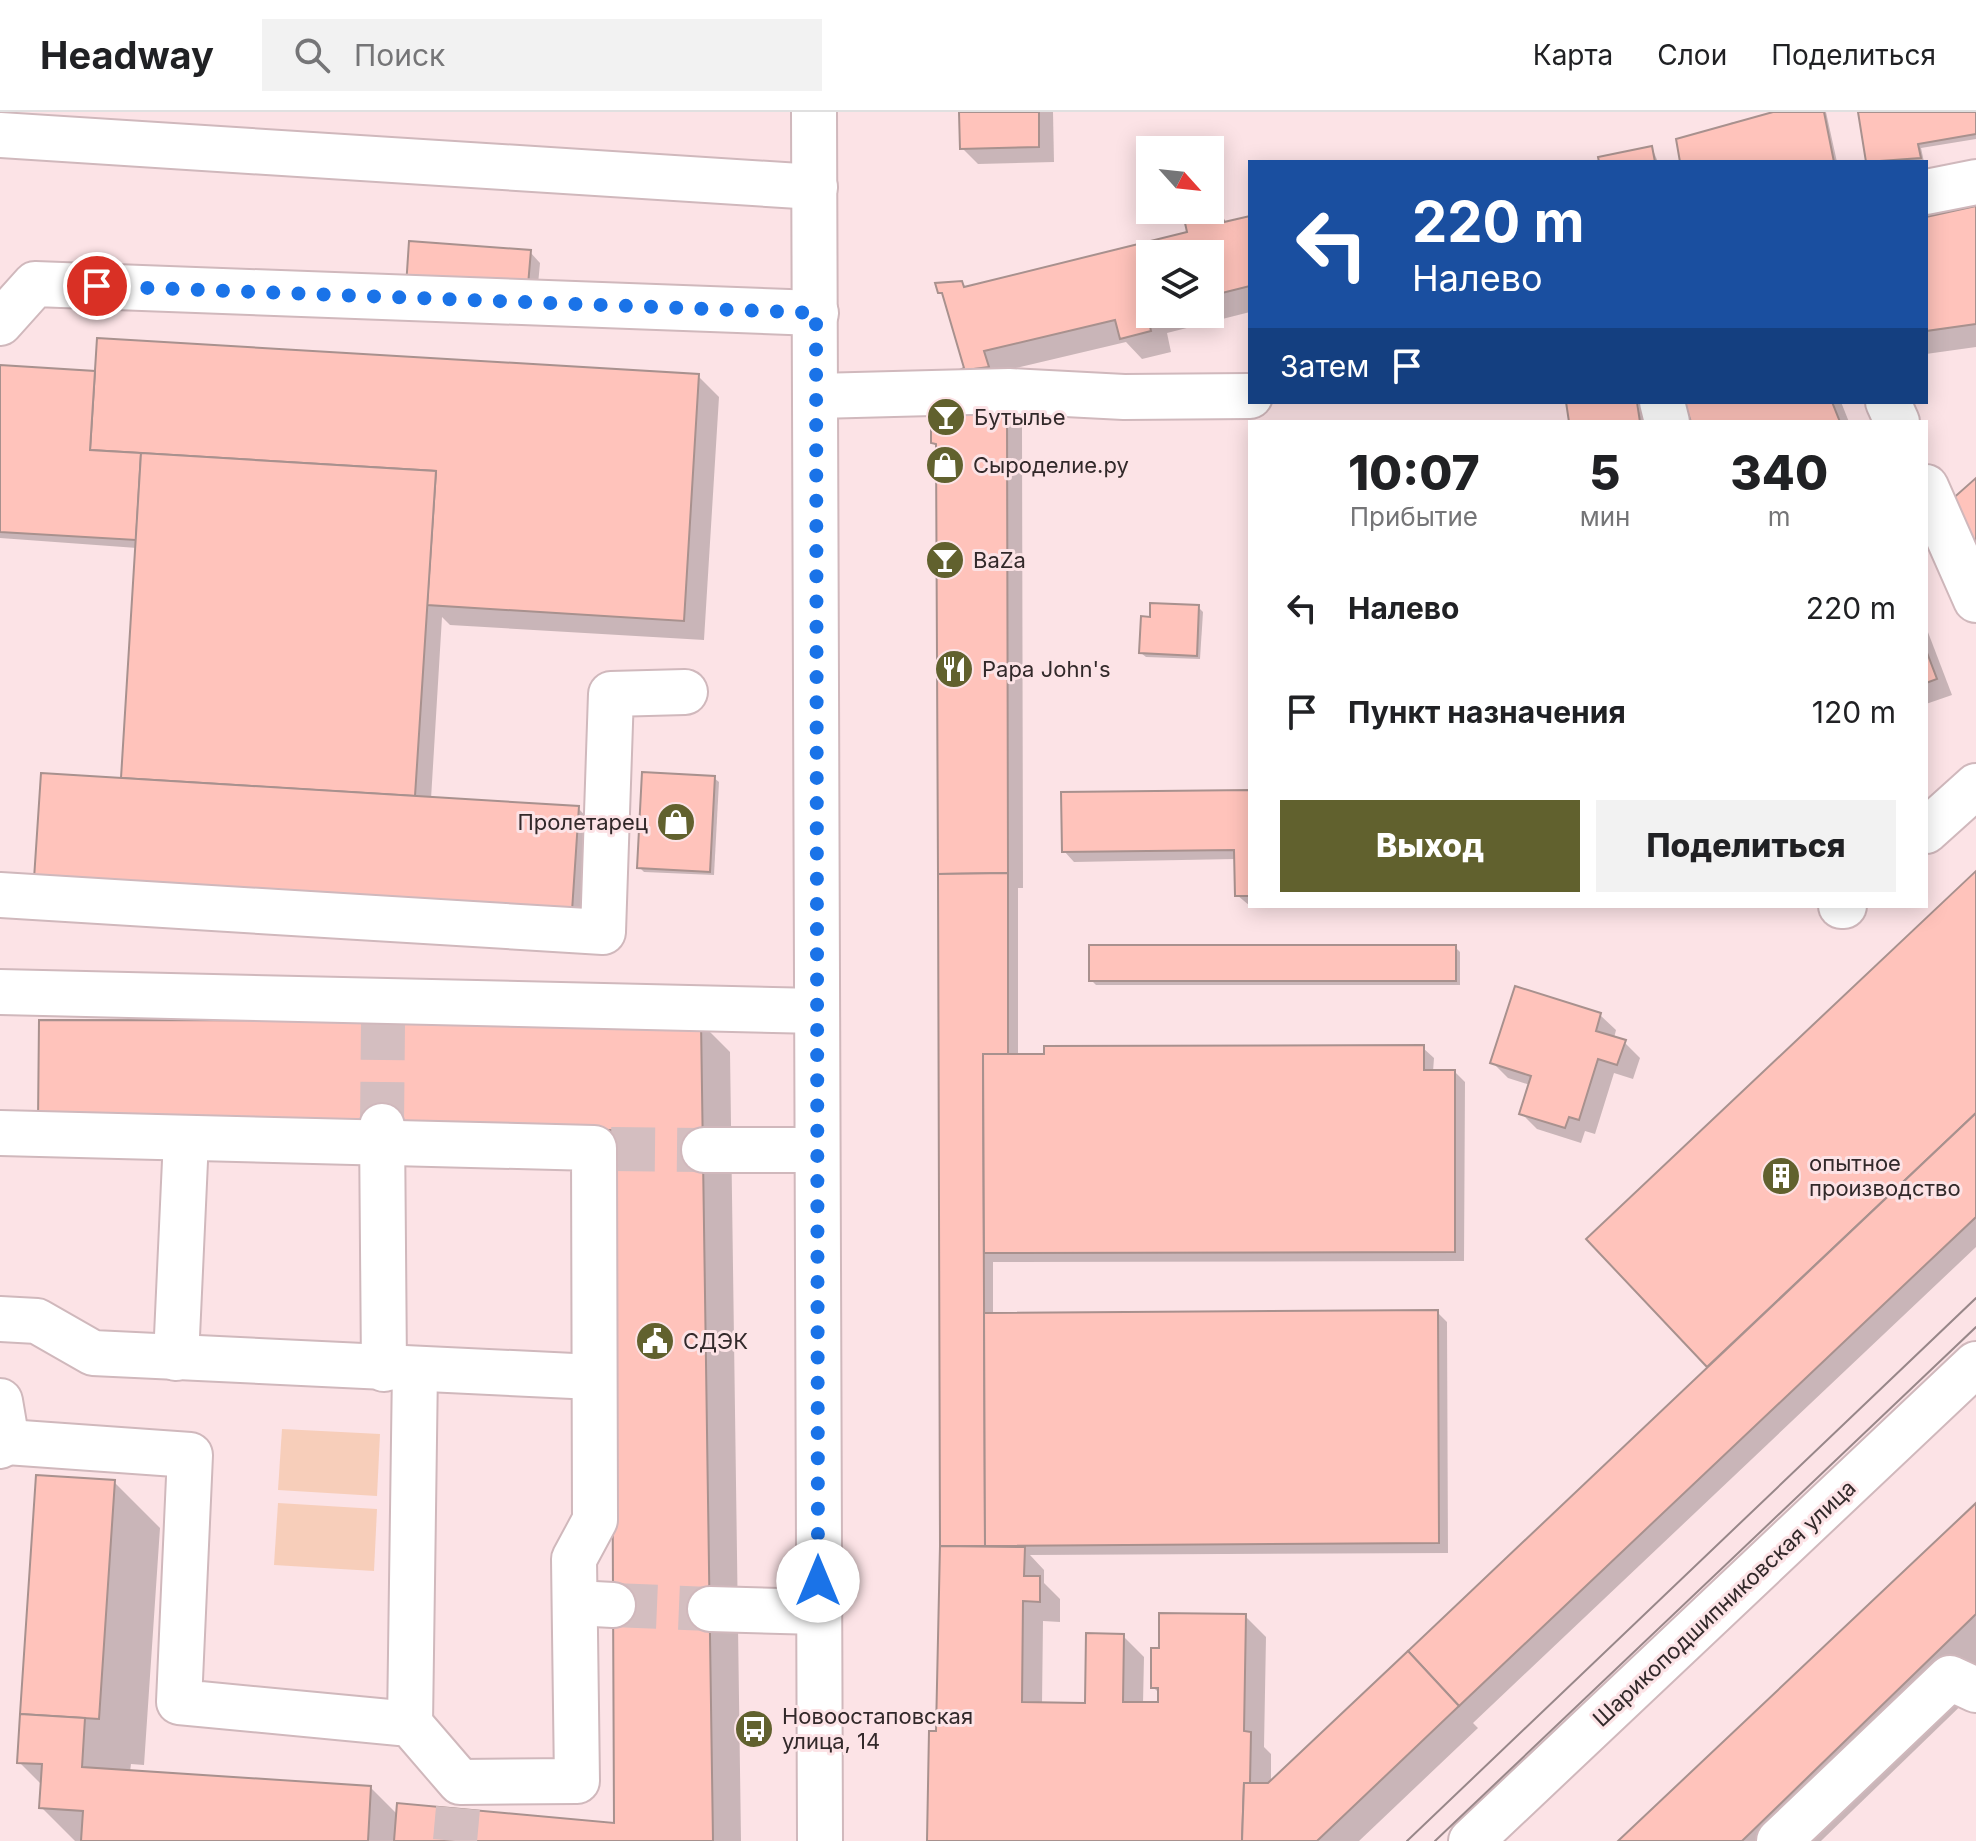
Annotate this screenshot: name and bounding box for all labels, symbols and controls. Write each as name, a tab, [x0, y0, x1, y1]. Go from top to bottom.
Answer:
search box	[262, 19, 822, 91]
text: Headway	[40, 32, 214, 78]
icon: search	[290, 33, 334, 77]
text: Поиск	[354, 37, 445, 73]
text: Карта	[1533, 38, 1613, 72]
text: Слои	[1657, 38, 1727, 72]
text: Поделиться	[1771, 38, 1936, 72]
north arrow	[1136, 136, 1224, 224]
map controls	[1136, 136, 1224, 328]
text: 220 m	[1412, 188, 1585, 256]
icon: left	[1280, 192, 1384, 296]
button: layers	[1136, 240, 1224, 328]
pin	[63, 252, 131, 320]
text: Налево	[1412, 256, 1543, 300]
icon: arrive	[75, 264, 119, 308]
icon: arrive	[1385, 344, 1429, 388]
text: Затем	[1280, 348, 1369, 384]
bar icon: Бутылье	[925, 396, 967, 438]
place label: Бутылье	[974, 404, 1065, 430]
text: 10:07	[1348, 443, 1480, 502]
text: 5	[1589, 443, 1621, 502]
text: 340	[1730, 443, 1828, 502]
shop icon: Сыроделие.ру	[924, 444, 966, 486]
place label: Сыроделие.ру	[973, 452, 1129, 478]
text: Прибытие	[1350, 501, 1478, 532]
text: мин	[1580, 501, 1630, 532]
text: m	[1768, 501, 1791, 532]
bar icon: BaZa	[924, 539, 966, 581]
place label: BaZa	[973, 547, 1026, 573]
icon: left	[1280, 586, 1324, 630]
text: Налево	[1348, 590, 1460, 626]
text: 220 m	[1806, 590, 1896, 626]
restaurant icon: Papa John's	[933, 648, 975, 690]
place label: Papa John's	[982, 656, 1111, 682]
icon: arrive	[1280, 690, 1324, 734]
text: Пункт назначения	[1348, 694, 1626, 730]
text: 120 m	[1812, 694, 1896, 730]
button: Выход	[1280, 800, 1580, 892]
button: Поделиться	[1596, 800, 1896, 892]
shop icon: Пролетарец	[655, 801, 697, 843]
place label: Пролетарец	[517, 809, 648, 835]
place label: опытное производство	[1809, 1150, 1961, 1201]
building icon: опытное производство	[1760, 1155, 1802, 1197]
public building icon: СДЭК	[634, 1320, 676, 1362]
place label: СДЭК	[683, 1328, 748, 1354]
street label: Шарикоподшипниковская улица	[1587, 1474, 1861, 1732]
position arrow	[776, 1539, 860, 1623]
place label: Новоостаповская улица, 14	[782, 1703, 973, 1754]
bus stop icon: Новоостаповская улица, 14	[733, 1708, 775, 1750]

